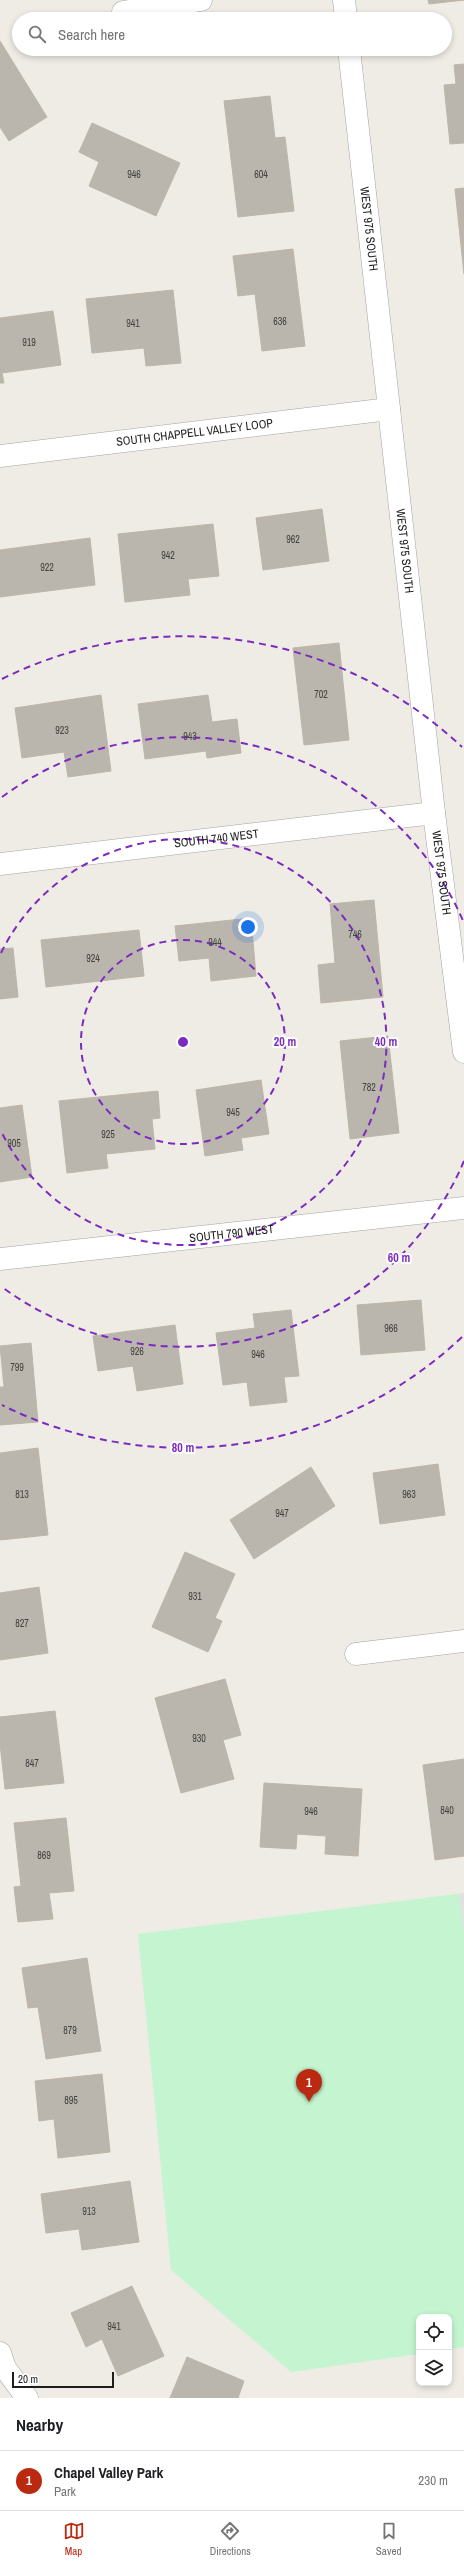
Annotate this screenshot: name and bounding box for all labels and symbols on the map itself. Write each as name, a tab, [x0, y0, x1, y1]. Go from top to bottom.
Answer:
house number: 946	[127, 168, 141, 181]
house number: 604	[254, 168, 268, 181]
street label: WEST 975 SOUTH	[356, 186, 382, 272]
house number: 636	[273, 315, 287, 328]
house number: 941	[126, 317, 140, 330]
house number: 919	[22, 336, 36, 349]
street label: SOUTH CHAPPELL VALLEY LOOP	[115, 415, 274, 450]
street label: WEST 975 SOUTH	[392, 508, 417, 594]
house number: 962	[286, 533, 300, 546]
house number: 942	[161, 549, 175, 562]
house number: 922	[40, 561, 54, 574]
house number: 702	[314, 688, 328, 701]
house number: 923	[55, 724, 69, 737]
house number: 943	[183, 730, 197, 743]
street label: SOUTH 740 WEST	[173, 826, 260, 851]
street label: WEST 975 SOUTH	[428, 830, 455, 916]
your location	[238, 917, 258, 937]
house number: 746	[348, 928, 362, 941]
house number: 944	[208, 936, 222, 949]
house number: 924	[86, 952, 100, 965]
text: 20 m	[274, 1034, 296, 1050]
text: 40 m	[375, 1034, 397, 1050]
centre of rings	[176, 1035, 190, 1049]
house number: 782	[362, 1081, 376, 1094]
house number: 945	[226, 1106, 240, 1119]
house number: 925	[101, 1128, 115, 1141]
house number: 905	[7, 1137, 21, 1150]
street label: SOUTH 790 WEST	[189, 1221, 275, 1246]
text: 60 m	[388, 1250, 410, 1266]
house number: 966	[384, 1322, 398, 1335]
house number: 926	[130, 1345, 144, 1358]
house number: 946	[251, 1348, 265, 1361]
house number: 799	[10, 1361, 24, 1374]
text: 80 m	[172, 1440, 194, 1456]
house number: 813	[15, 1488, 29, 1501]
house number: 963	[402, 1488, 416, 1501]
house number: 947	[275, 1507, 289, 1520]
house number: 931	[188, 1590, 202, 1603]
house number: 827	[15, 1617, 29, 1630]
house number: 930	[192, 1732, 206, 1745]
house number: 847	[25, 1757, 39, 1770]
house number: 840	[440, 1804, 454, 1817]
house number: 946	[304, 1805, 318, 1818]
house number: 869	[37, 1849, 51, 1862]
house number: 879	[63, 2024, 77, 2037]
pin: 1	[296, 2069, 322, 2102]
house number: 895	[64, 2094, 78, 2107]
house number: 913	[82, 2205, 96, 2218]
house number: 941	[107, 2320, 121, 2333]
scale bar	[12, 2370, 114, 2389]

